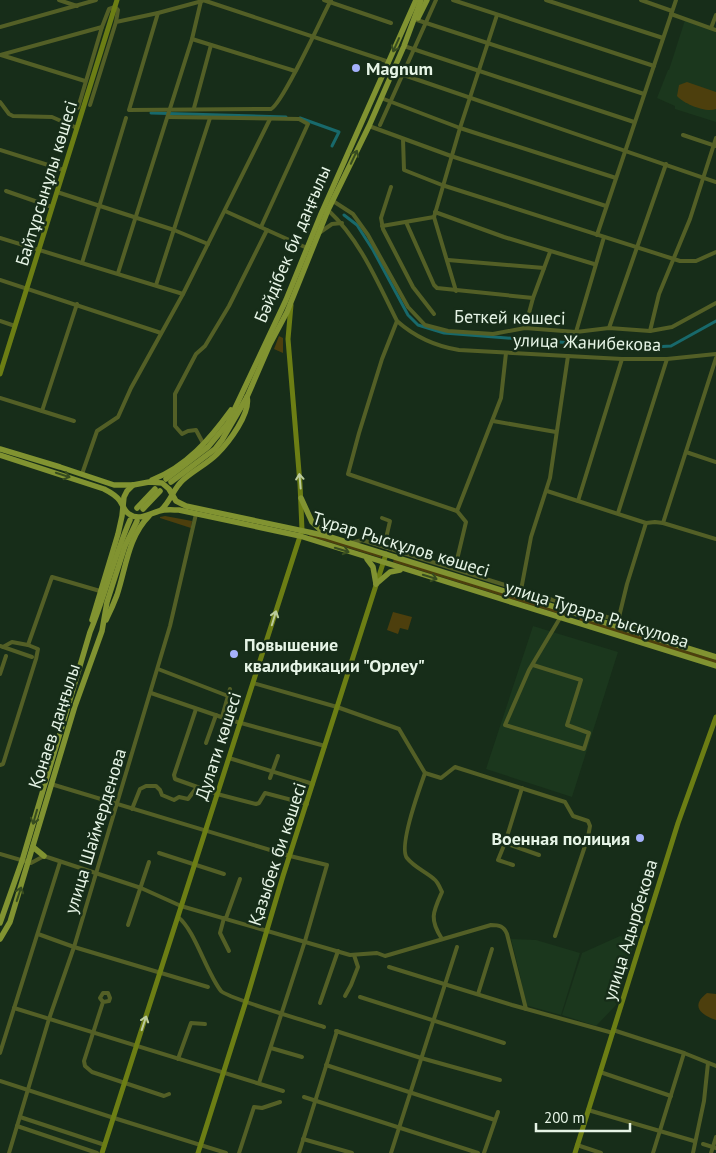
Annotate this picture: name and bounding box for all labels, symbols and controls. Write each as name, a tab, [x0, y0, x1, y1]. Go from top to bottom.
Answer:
one-way arrow	[391, 37, 401, 52]
place label: Magnum	[366, 57, 433, 80]
marker: Magnum	[350, 62, 362, 74]
street label: Байтұрсынұлы көшесі	[10, 98, 82, 268]
one-way arrow	[349, 150, 359, 165]
street label: Бәйдібек би даңғылы	[249, 162, 335, 326]
street label: Беткей көшесі	[454, 305, 566, 329]
street label: улица Жанибекова	[512, 328, 662, 356]
one-way arrow	[55, 471, 71, 481]
one-way arrow	[295, 473, 304, 489]
street label: Тұрар Рыскұлов көшесі	[309, 506, 493, 582]
one-way arrow	[333, 545, 349, 555]
one-way arrow	[422, 573, 438, 583]
street label: улица Турара Рыскулова	[502, 575, 692, 653]
one-way arrow	[269, 611, 279, 627]
place label: Повышение квалификации "Орлеу"	[244, 633, 425, 677]
marker: Повышение квалификации "Орлеу"	[228, 648, 240, 660]
street label: Қонаев даңғылы	[23, 661, 85, 791]
street label: Дулати көшесі	[190, 689, 246, 803]
street label: улица Шаймерденова	[59, 746, 131, 916]
street label: Қазыбек би көшесі	[243, 779, 311, 929]
one-way arrow	[29, 808, 39, 824]
place label: Военная полиция	[491, 827, 630, 850]
marker: Военная полиция	[634, 832, 646, 844]
street label: улица Адырбекова	[598, 857, 662, 1003]
one-way arrow	[15, 887, 24, 903]
one-way arrow	[140, 1016, 150, 1032]
scale bar	[536, 1100, 630, 1132]
text: 200 m	[544, 1108, 585, 1127]

